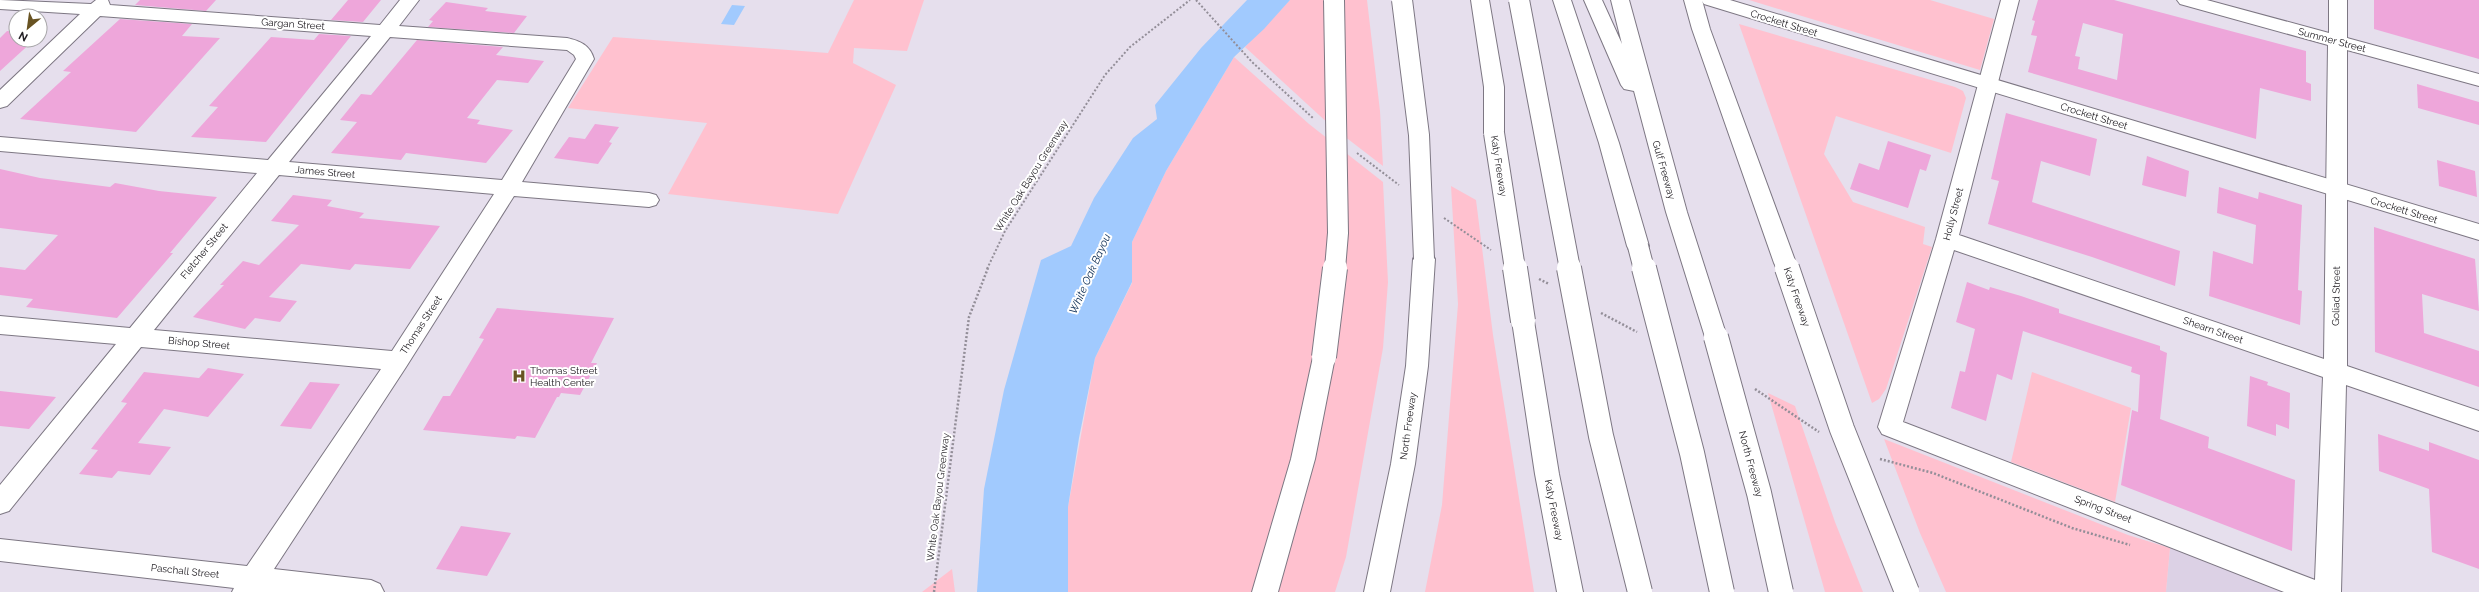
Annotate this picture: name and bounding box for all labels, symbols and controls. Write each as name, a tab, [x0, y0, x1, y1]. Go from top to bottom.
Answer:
north arrow	[8, 8, 48, 48]
street label: Crockett Street	[1749, 8, 1819, 39]
street label: Gargan Street	[261, 16, 326, 32]
street label: Summer Street	[2297, 26, 2368, 55]
text: N	[17, 29, 30, 44]
street label: Crockett Street	[2059, 101, 2129, 132]
street label: White Oak Bayou Greenway	[992, 118, 1070, 234]
street label: Katy Freeway	[1489, 134, 1509, 198]
street label: Gulf Freeway	[1650, 139, 1678, 201]
street label: James Street	[294, 164, 356, 180]
street label: Holly Street	[1941, 186, 1965, 241]
street label: Crockett Street	[2369, 195, 2439, 226]
street label: Fletcher Street	[178, 220, 230, 281]
water label: White Oak Bayou	[1067, 232, 1113, 316]
street label: Goliad Street	[2330, 265, 2342, 326]
street label: Katy Freeway	[1782, 266, 1812, 329]
street label: Thomas Street	[398, 293, 444, 356]
street label: Shearn Street	[2181, 315, 2245, 346]
street label: Bishop Street	[168, 335, 231, 351]
place label: Thomas Street Health Center	[530, 365, 598, 388]
hospital icon: Thomas Street Health Center	[511, 368, 527, 384]
street label: North Freeway	[1398, 391, 1418, 460]
street label: North Freeway	[1737, 430, 1765, 499]
street label: White Oak Bayou Greenway	[925, 432, 951, 562]
street label: Katy Freeway	[1543, 478, 1565, 542]
street label: Spring Street	[2073, 493, 2134, 525]
street label: Paschall Street	[150, 562, 220, 580]

